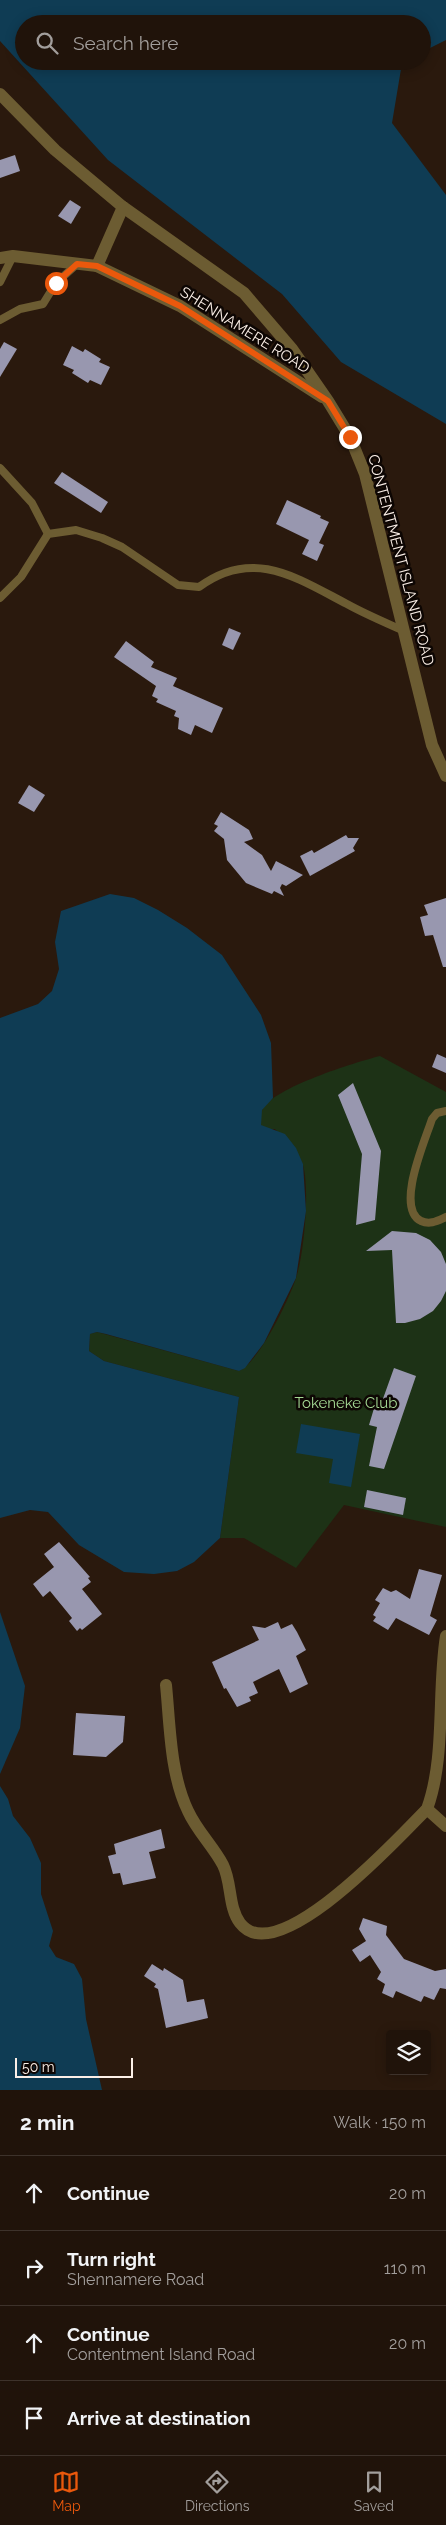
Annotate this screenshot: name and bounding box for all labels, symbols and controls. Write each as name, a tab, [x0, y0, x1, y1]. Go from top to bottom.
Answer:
search box	[15, 15, 431, 70]
icon: search	[33, 29, 61, 57]
text: Search here	[73, 32, 179, 54]
route start	[45, 272, 68, 295]
street label: SHENNAMERE ROAD	[177, 283, 313, 377]
route end	[339, 426, 362, 449]
street label: CONTENTMENT ISLAND ROAD	[364, 452, 438, 668]
park label: Tokeneke Club	[294, 1394, 398, 1412]
map controls	[386, 2030, 431, 2075]
button: layers	[386, 2030, 431, 2075]
scale bar	[15, 2055, 132, 2078]
text: 50 m	[22, 2059, 55, 2075]
text: 2 min	[20, 2110, 74, 2135]
text: Walk · 150 m	[333, 2113, 426, 2132]
icon: ahead	[20, 2179, 48, 2207]
text: Continue	[67, 2182, 150, 2204]
text: 20 m	[389, 2184, 426, 2203]
text: Turn right	[67, 2248, 156, 2270]
icon: right	[20, 2254, 48, 2282]
text: 110 m	[384, 2259, 426, 2278]
text: Shennamere Road	[67, 2270, 204, 2289]
text: Continue	[67, 2323, 150, 2345]
icon: ahead	[20, 2329, 48, 2357]
text: 20 m	[389, 2334, 426, 2353]
text: Contentment Island Road	[67, 2345, 255, 2364]
icon: arrive	[20, 2404, 48, 2432]
text: Arrive at destination	[67, 2407, 251, 2429]
tab: Map	[52, 2468, 81, 2514]
tab: Directions	[185, 2468, 250, 2514]
tab: Saved	[354, 2468, 394, 2514]

